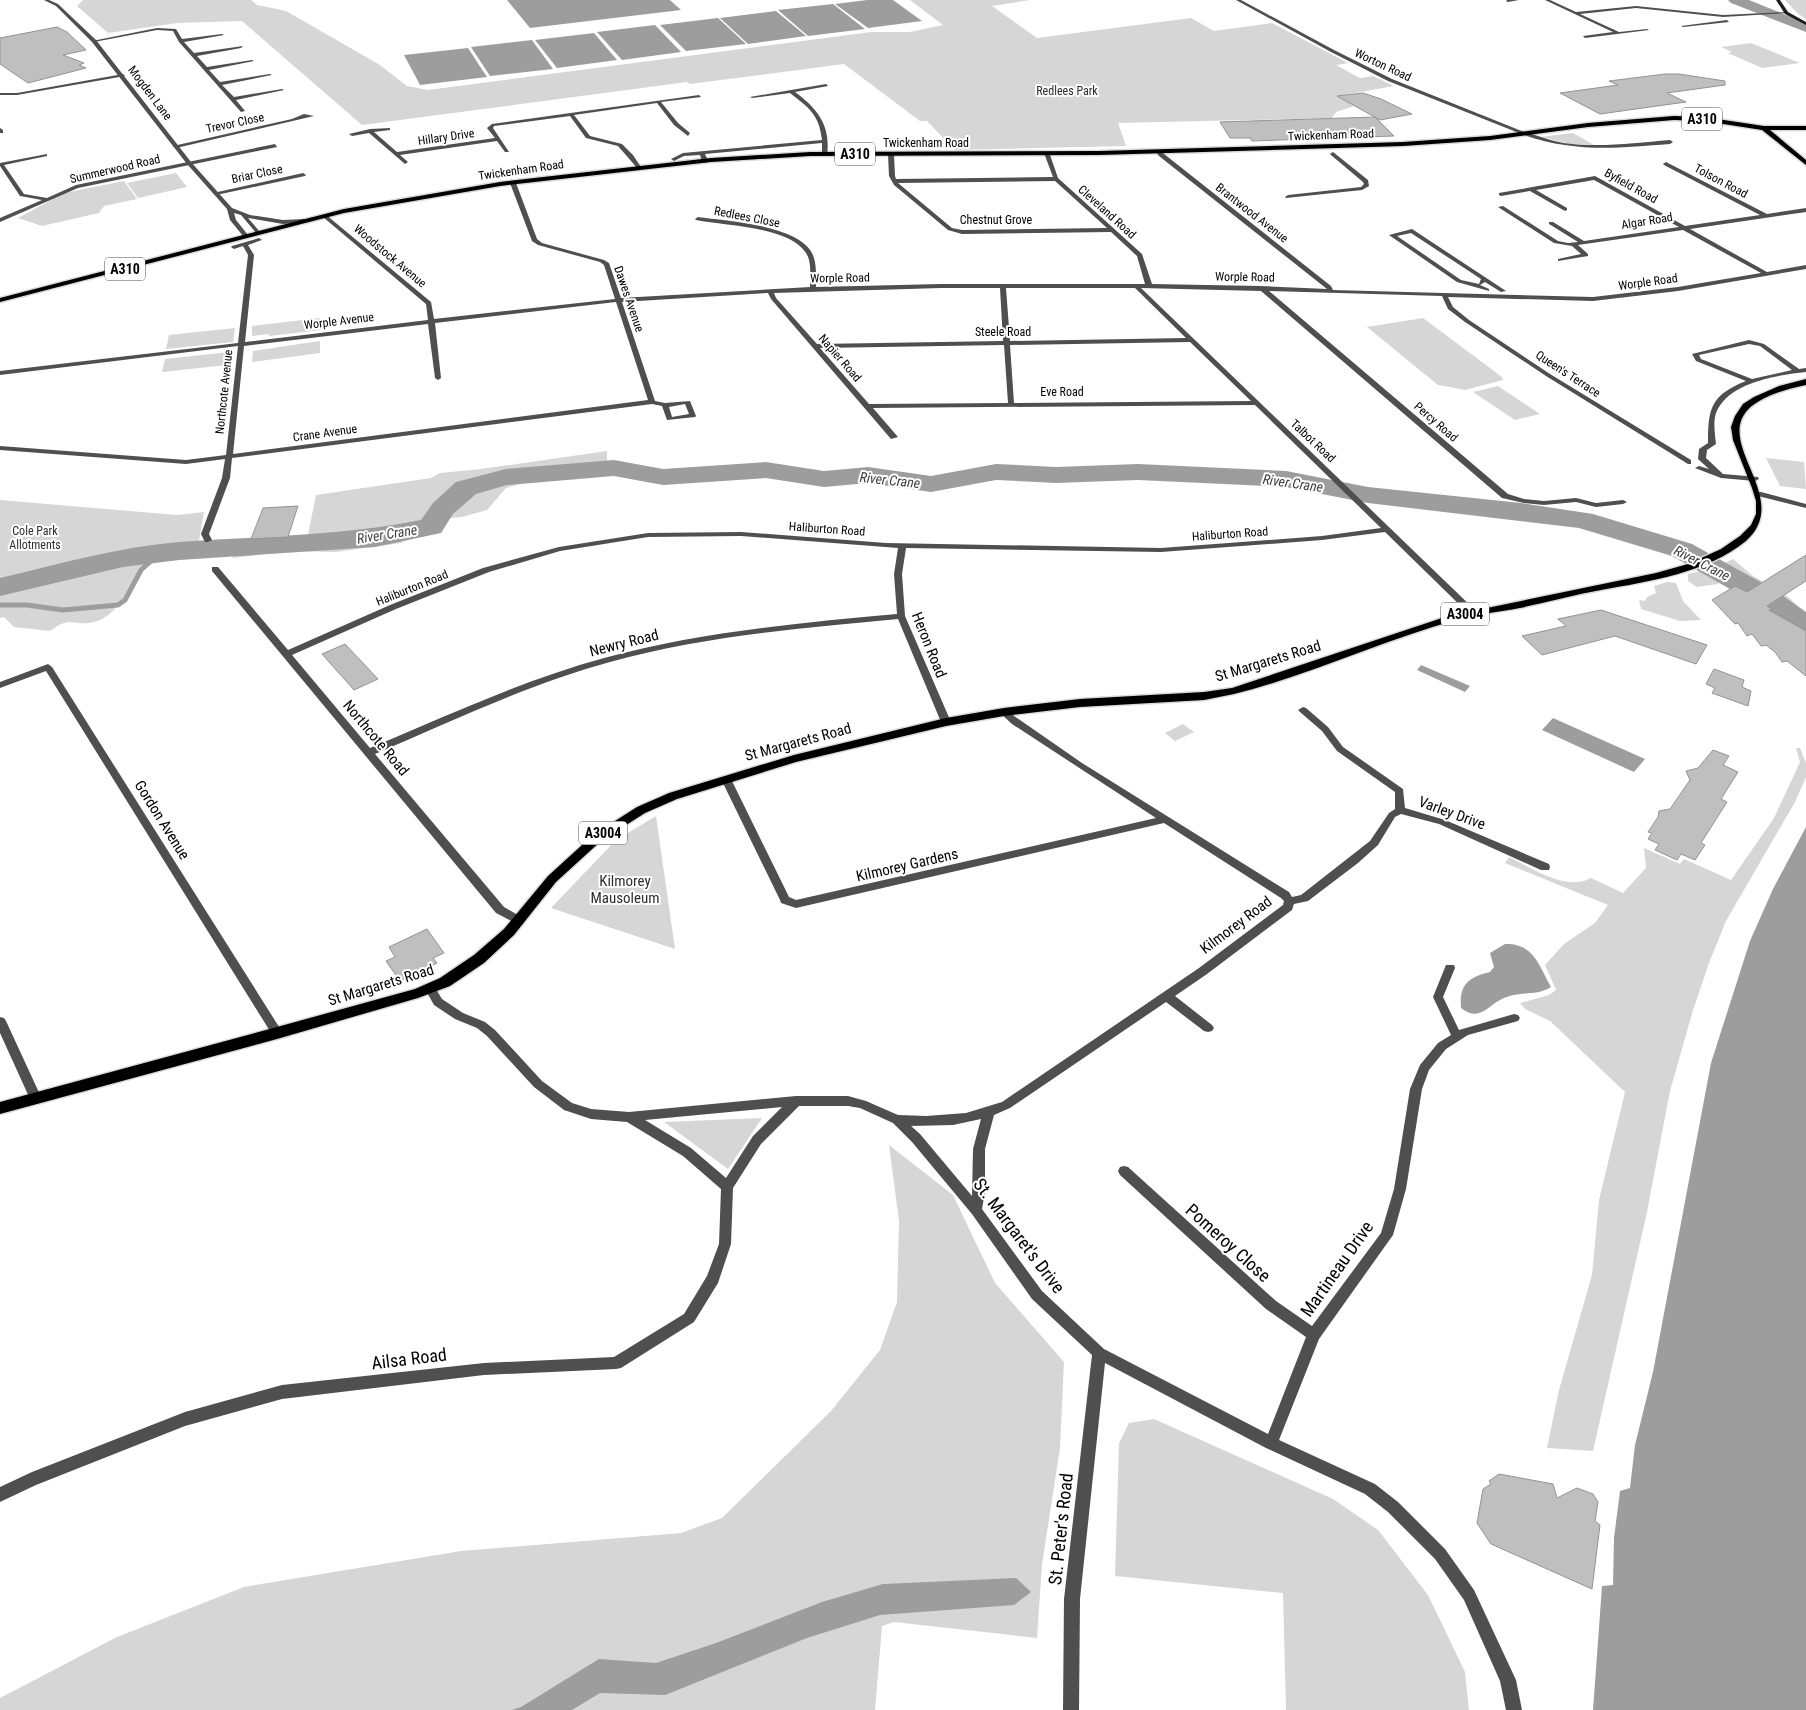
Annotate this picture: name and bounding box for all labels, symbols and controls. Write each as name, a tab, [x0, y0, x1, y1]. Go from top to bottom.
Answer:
street label: Worton Road	[1352, 46, 1414, 84]
street label: Mogden Lane	[125, 63, 175, 123]
park label: Redlees Park	[1036, 84, 1098, 98]
road number: A310	[1682, 108, 1722, 130]
street label: Trevor Close	[205, 110, 266, 136]
street label: Hillary Drive	[417, 126, 476, 148]
street label: Twickenham Road	[1288, 126, 1374, 143]
street label: Twickenham Road	[883, 136, 969, 150]
road number: A310	[835, 142, 875, 166]
street label: Summerwood Road	[69, 152, 161, 186]
street label: Twickenham Road	[477, 157, 565, 183]
street label: Tolson Road	[1692, 161, 1750, 201]
street label: Briar Close	[230, 162, 284, 186]
street label: Byfield Road	[1602, 166, 1660, 206]
street label: Brantwood Avenue	[1213, 180, 1291, 246]
street label: Cleveland Road	[1075, 182, 1139, 242]
street label: Redlees Close	[713, 204, 782, 230]
street label: Algar Road	[1620, 210, 1674, 232]
street label: Chestnut Grove	[960, 213, 1033, 227]
street label: Woodstock Avenue	[351, 222, 429, 291]
road number: A310	[105, 258, 145, 280]
street label: Dawes Avenue	[611, 264, 647, 334]
street label: Worple Road	[1215, 269, 1275, 285]
street label: Worple Road	[810, 270, 870, 286]
street label: Worple Road	[1617, 271, 1679, 293]
street label: Worple Avenue	[303, 310, 375, 332]
street label: Steele Road	[975, 325, 1031, 339]
street label: Napier Road	[816, 332, 864, 385]
street label: Queen's Terrace	[1533, 348, 1603, 400]
street label: Northcote Avenue	[213, 349, 235, 435]
street label: Eve Road	[1040, 385, 1084, 399]
street label: Percy Road	[1411, 399, 1461, 445]
street label: Talbot Road	[1288, 417, 1338, 465]
street label: Crane Avenue	[292, 422, 358, 444]
water label: River Crane	[859, 469, 921, 491]
water label: River Crane	[1262, 471, 1324, 495]
street label: Haliburton Road	[788, 519, 866, 539]
water label: River Crane	[356, 521, 418, 547]
park label: Cole Park Allotments	[9, 524, 61, 552]
street label: Haliburton Road	[1191, 524, 1269, 544]
water label: River Crane	[1671, 542, 1733, 584]
street label: Haliburton Road	[374, 567, 450, 609]
road number: A3004	[1441, 602, 1489, 626]
street label: Heron Road	[908, 610, 950, 680]
street label: Newry Road	[588, 626, 660, 660]
street label: St Margarets Road	[1213, 636, 1323, 686]
street label: Northcote Road	[339, 697, 413, 779]
street label: St Margarets Road	[743, 719, 853, 765]
street label: Gordon Avenue	[131, 777, 193, 863]
street label: Varley Drive	[1416, 793, 1488, 833]
road number: A3004	[579, 821, 627, 844]
street label: Kilmorey Gardens	[854, 844, 960, 885]
park label: Kilmorey Mausoleum	[590, 872, 660, 907]
street label: Kilmorey Road	[1197, 892, 1275, 958]
street label: St Margarets Road	[326, 960, 436, 1010]
street label: St. Margaret's Drive	[969, 1174, 1069, 1297]
street label: Pomeroy Close	[1182, 1199, 1275, 1286]
street label: Martineau Drive	[1296, 1217, 1377, 1321]
street label: Ailsa Road	[370, 1343, 448, 1374]
street label: St. Peter's Road	[1044, 1472, 1077, 1586]

